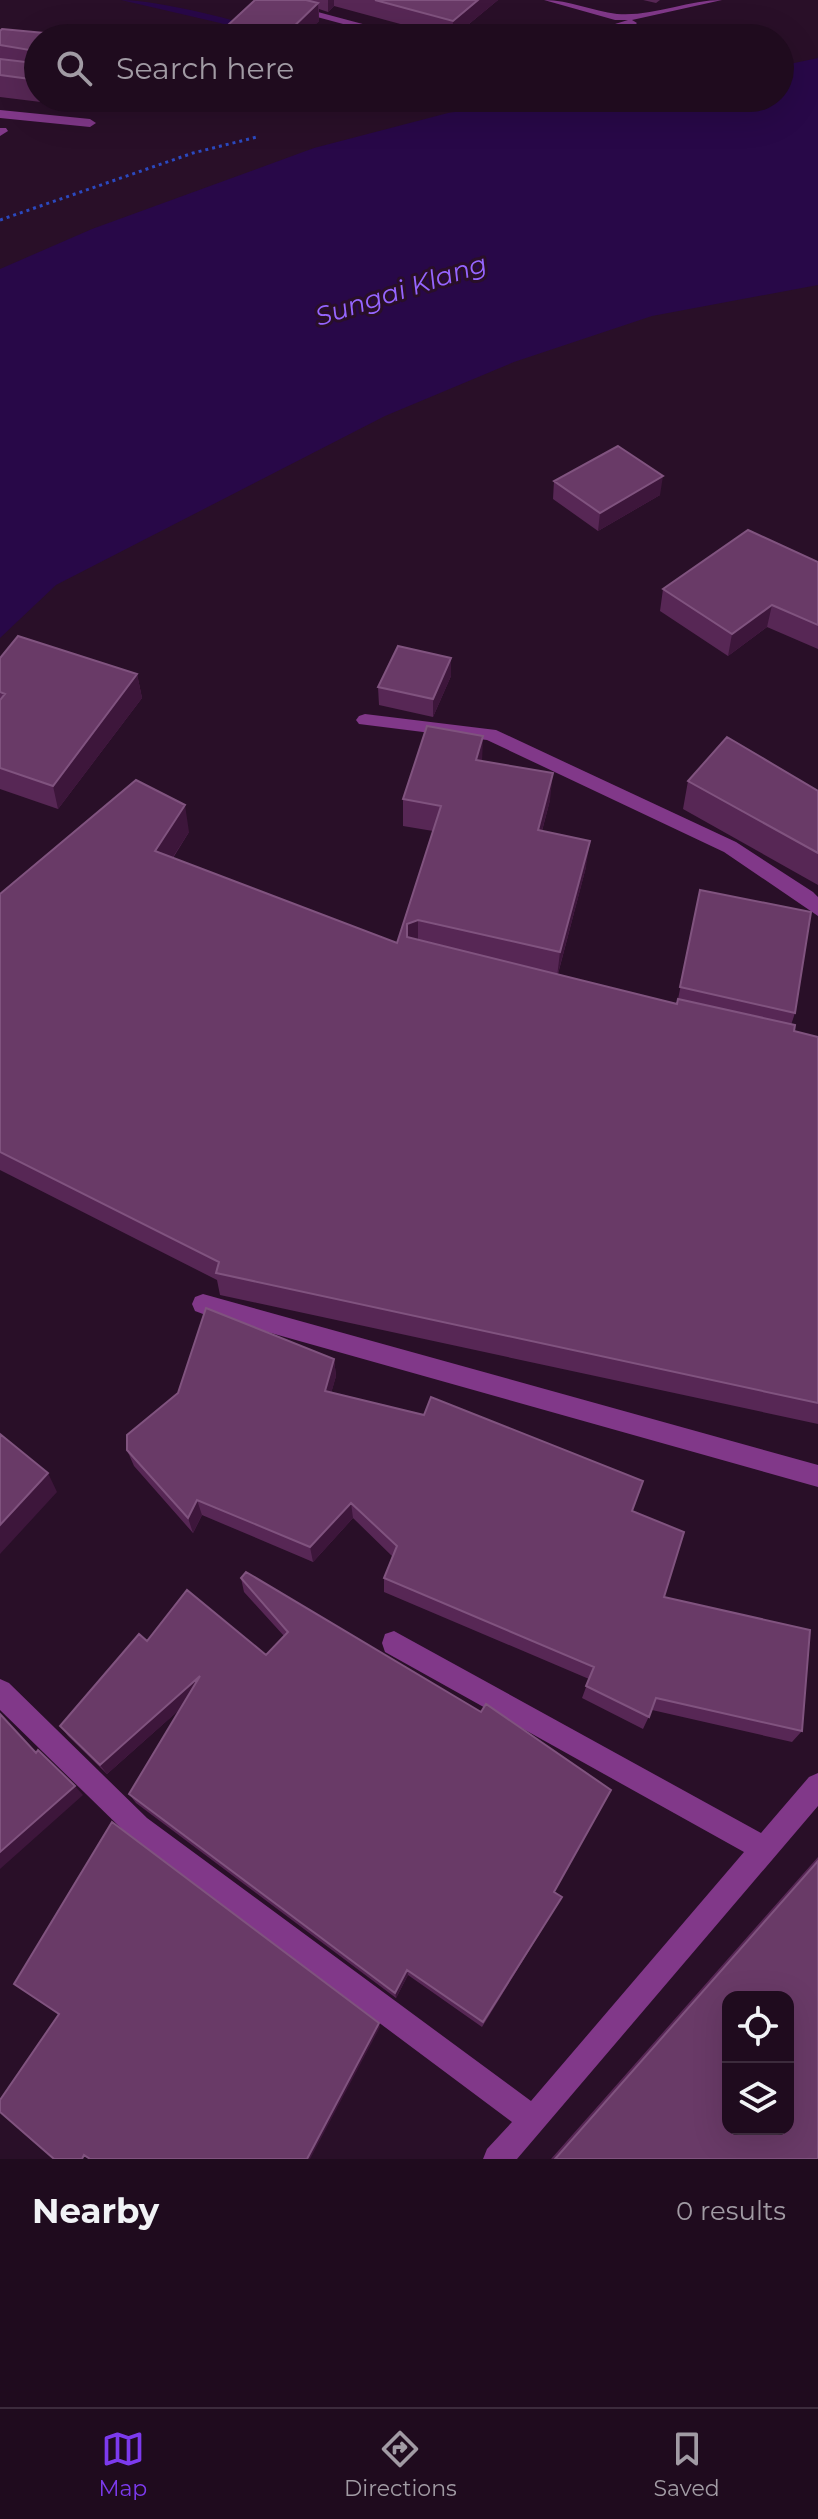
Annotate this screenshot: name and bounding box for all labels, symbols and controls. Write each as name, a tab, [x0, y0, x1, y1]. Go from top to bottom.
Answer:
search box	[24, 24, 794, 112]
icon: search	[52, 46, 96, 90]
text: Search here	[116, 50, 294, 87]
water label: Sungai Klang	[311, 247, 491, 333]
map controls	[722, 1991, 794, 2135]
button: locate	[722, 1991, 794, 2063]
button: layers	[722, 2063, 794, 2135]
text: Nearby	[32, 2190, 159, 2232]
text: 0 results	[676, 2195, 786, 2227]
tab: Map	[98, 2427, 147, 2502]
tab: Directions	[344, 2427, 457, 2502]
tab: Saved	[654, 2427, 720, 2502]

